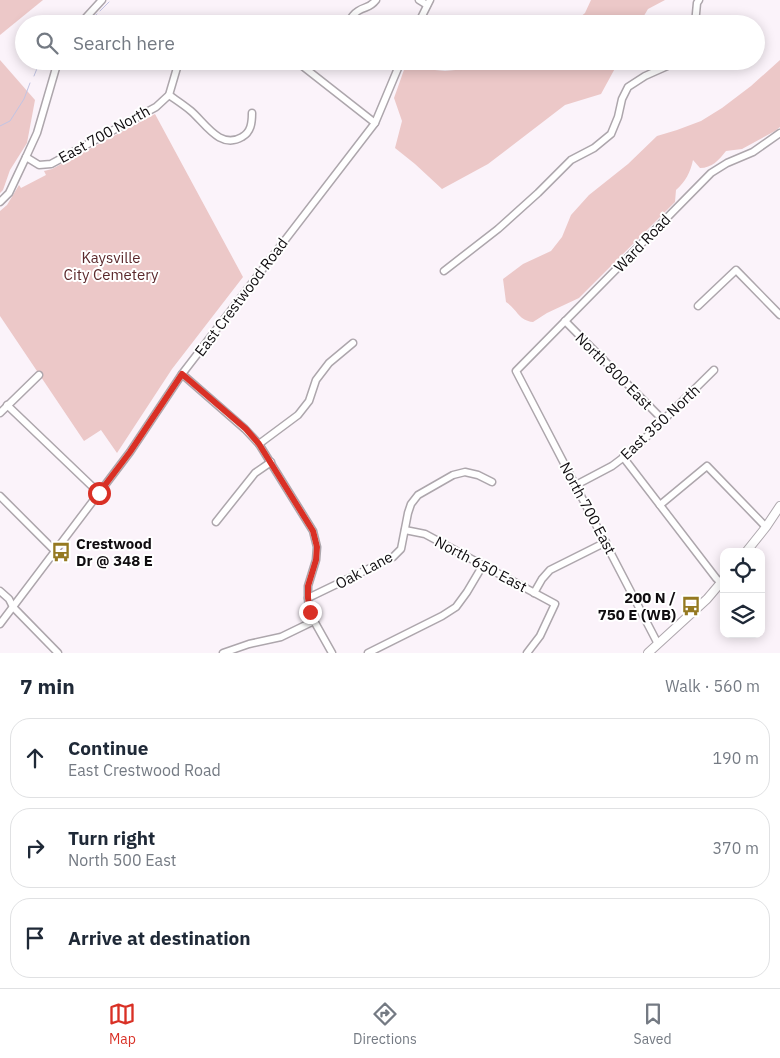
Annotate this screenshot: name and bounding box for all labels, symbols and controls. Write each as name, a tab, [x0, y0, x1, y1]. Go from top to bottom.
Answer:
search box	[15, 15, 765, 70]
icon: search	[33, 29, 61, 57]
text: Search here	[73, 31, 175, 55]
street label: East 700 North	[55, 101, 153, 167]
street label: Ward Road	[610, 210, 674, 276]
street label: East Crestwood Road	[190, 234, 292, 360]
park label: Kaysville City Cemetery	[64, 248, 159, 284]
street label: North 800 East	[571, 328, 657, 414]
street label: East 350 North	[616, 380, 704, 464]
street label: North 700 East	[556, 459, 620, 557]
route start	[88, 482, 111, 505]
street label: North 650 East	[432, 532, 530, 596]
place label: Crestwood Dr @ 348 E	[76, 534, 153, 570]
bus stop icon: Crestwood Dr @ 348 E	[50, 541, 72, 563]
street label: Oak Lane	[332, 547, 396, 593]
map controls	[720, 548, 765, 638]
button: locate	[720, 548, 765, 593]
place label: 200 N / 750 E (WB)	[598, 588, 676, 624]
button: layers	[720, 593, 765, 638]
bus stop icon: 200 N / 750 E (WB)	[680, 595, 702, 617]
route end	[299, 601, 322, 624]
text: 7 min	[20, 672, 75, 700]
text: Walk · 560 m	[665, 676, 760, 696]
text: Continue	[68, 736, 148, 760]
icon: ahead	[21, 744, 49, 772]
text: 190 m	[712, 748, 759, 768]
text: East Crestwood Road	[68, 760, 221, 780]
text: Turn right	[68, 826, 155, 850]
icon: right	[21, 834, 49, 862]
text: 370 m	[712, 838, 759, 858]
text: North 500 East	[68, 850, 176, 870]
icon: arrive	[21, 924, 49, 952]
text: Arrive at destination	[68, 926, 251, 950]
tab: Map	[108, 1000, 136, 1048]
tab: Directions	[353, 1000, 417, 1048]
tab: Saved	[634, 1000, 672, 1048]

